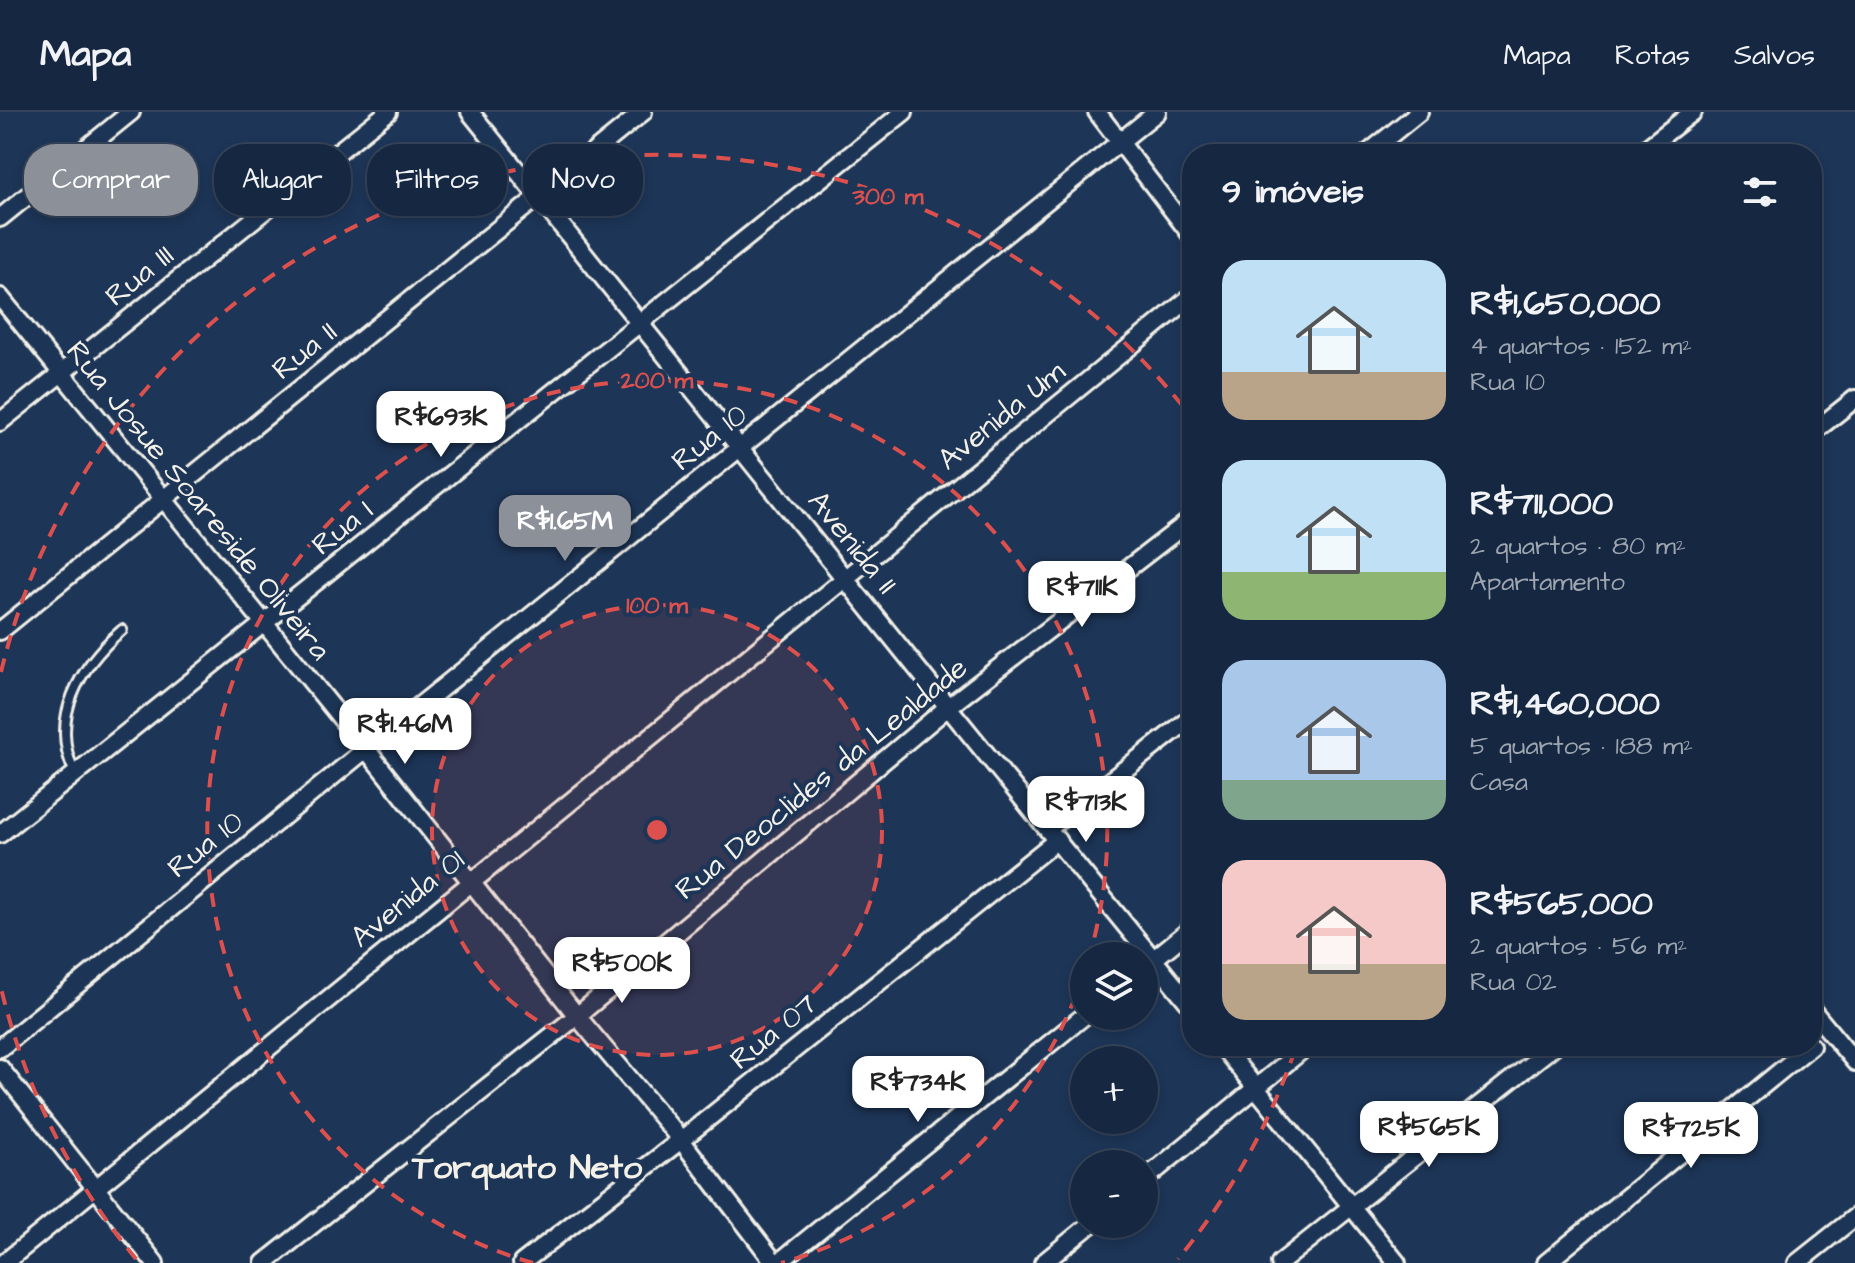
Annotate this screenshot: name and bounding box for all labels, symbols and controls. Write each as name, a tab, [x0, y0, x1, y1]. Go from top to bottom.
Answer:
text: Mapa	[40, 29, 131, 81]
text: Mapa	[1503, 36, 1571, 75]
text: Rotas	[1615, 36, 1690, 75]
text: Salvos	[1734, 36, 1815, 75]
chip: Comprar	[24, 144, 198, 216]
chip: Alugar	[214, 144, 351, 216]
chip: Filtros	[367, 144, 507, 216]
chip: Novo	[523, 144, 643, 216]
text: 9 imóveis	[1222, 168, 1364, 216]
icon: filters	[1738, 170, 1782, 214]
text: 300 m	[852, 180, 924, 214]
street label: Rua III	[96, 235, 183, 316]
text: R$1,650,000	[1470, 280, 1661, 328]
icon: home	[1286, 292, 1382, 388]
street label: Rua II	[263, 311, 346, 390]
text: 4 quartos · 152 m²	[1470, 328, 1692, 364]
street label: Rua Josue Soareside Oliveira	[56, 332, 340, 669]
street label: Avenida Um	[929, 351, 1075, 480]
text: 200 m	[620, 364, 693, 398]
text: Rua 10	[1470, 364, 1545, 400]
pin: R$693K	[376, 391, 506, 459]
street label: Rua 10	[663, 394, 757, 481]
text: R$693K	[394, 399, 488, 435]
text: R$711,000	[1470, 480, 1613, 528]
street label: Avenida II	[797, 482, 907, 603]
street label: Rua I	[303, 490, 382, 566]
icon: home	[1286, 492, 1382, 588]
pin: R$1.65M	[491, 495, 639, 563]
text: R$1.65M	[517, 503, 613, 539]
text: 2 quartos · 80 m²	[1470, 528, 1686, 564]
pin: R$711K	[1017, 561, 1147, 629]
text: Apartamento	[1470, 564, 1625, 600]
text: R$711K	[1046, 569, 1118, 605]
text: 100 m	[626, 589, 688, 623]
street label: Rua Deoclides da Lealdade	[666, 648, 977, 910]
text: R$1,460,000	[1470, 680, 1660, 728]
icon: home	[1286, 692, 1382, 788]
pin: R$1.46M	[331, 698, 479, 766]
text: R$1.46M	[357, 706, 453, 742]
text: 5 quartos · 188 m²	[1470, 728, 1693, 764]
text: Casa	[1470, 764, 1528, 800]
pin: R$713K	[1021, 776, 1151, 844]
text: R$713K	[1045, 784, 1127, 820]
street label: Rua 10	[159, 801, 253, 888]
centre of rings	[643, 816, 671, 844]
street label: Avenida 01	[342, 840, 474, 958]
text: R$565,000	[1470, 880, 1653, 928]
icon: home	[1286, 892, 1382, 988]
text: 2 quartos · 56 m²	[1470, 928, 1687, 964]
pin: R$500K	[557, 937, 687, 1005]
map controls	[1070, 942, 1158, 1238]
button: layers	[1070, 942, 1158, 1030]
text: R$500K	[572, 945, 672, 981]
text: Rua 02	[1470, 964, 1557, 1000]
street label: Rua 07	[721, 984, 826, 1080]
button: +	[1070, 1046, 1158, 1134]
pin: R$734K	[853, 1056, 983, 1124]
text: R$734K	[870, 1064, 966, 1100]
pin: R$565K	[1364, 1101, 1494, 1169]
pin: R$725K	[1626, 1102, 1756, 1170]
text: R$565K	[1378, 1109, 1480, 1145]
text: R$725K	[1642, 1110, 1740, 1146]
district label: Torquato Neto	[411, 1144, 643, 1192]
button: −	[1070, 1150, 1158, 1238]

